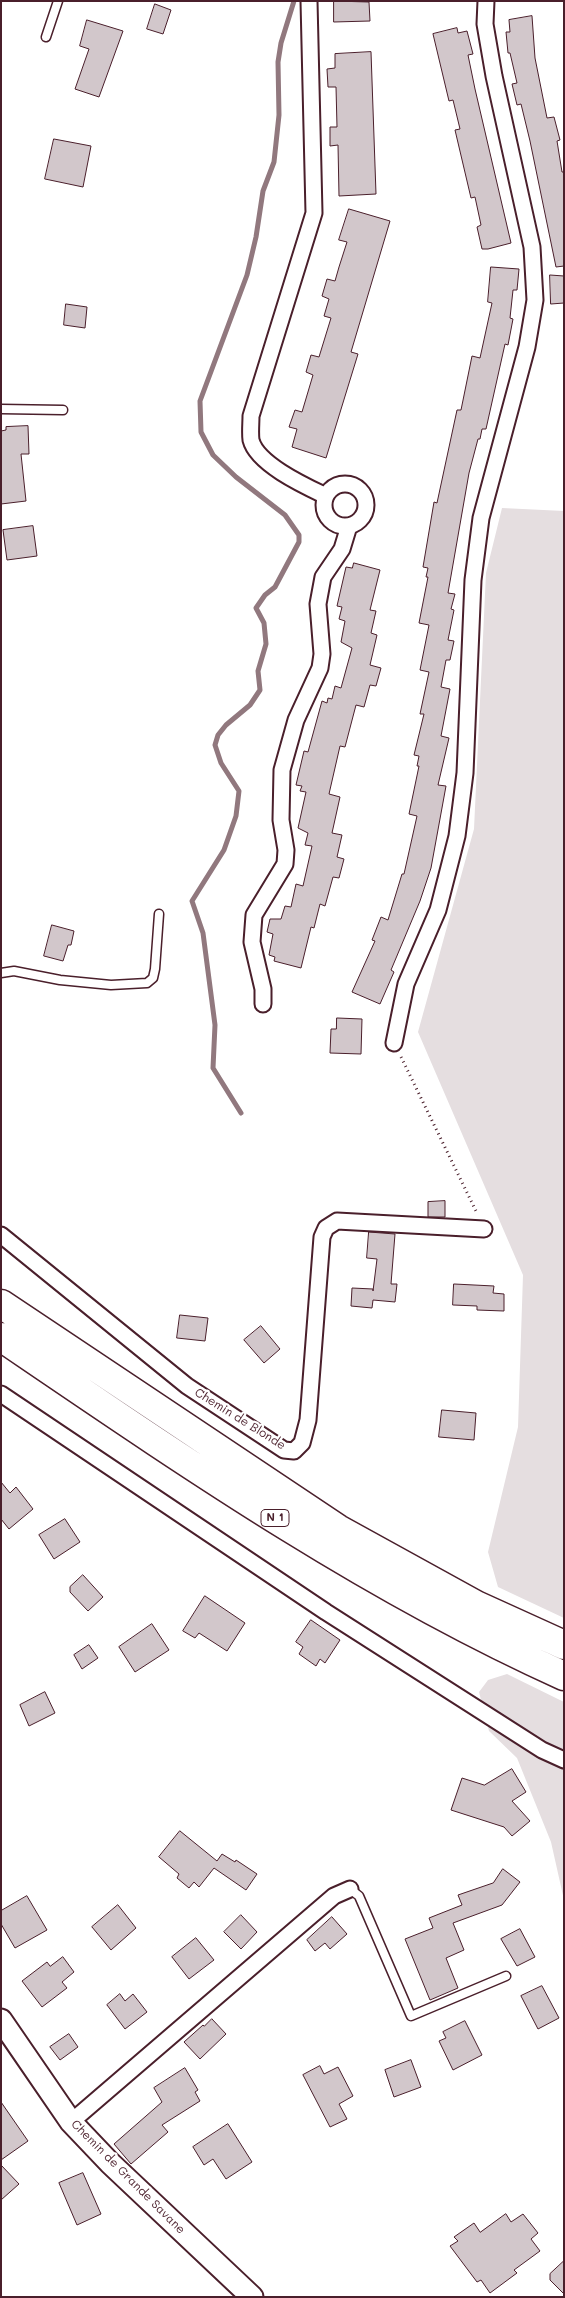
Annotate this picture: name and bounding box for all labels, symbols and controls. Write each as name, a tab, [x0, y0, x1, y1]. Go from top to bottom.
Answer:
street label: Chemin de Blonde	[192, 1385, 288, 1453]
road number: N 1	[261, 1510, 289, 1526]
street label: Chemin de Grande Savane	[68, 2117, 188, 2237]

